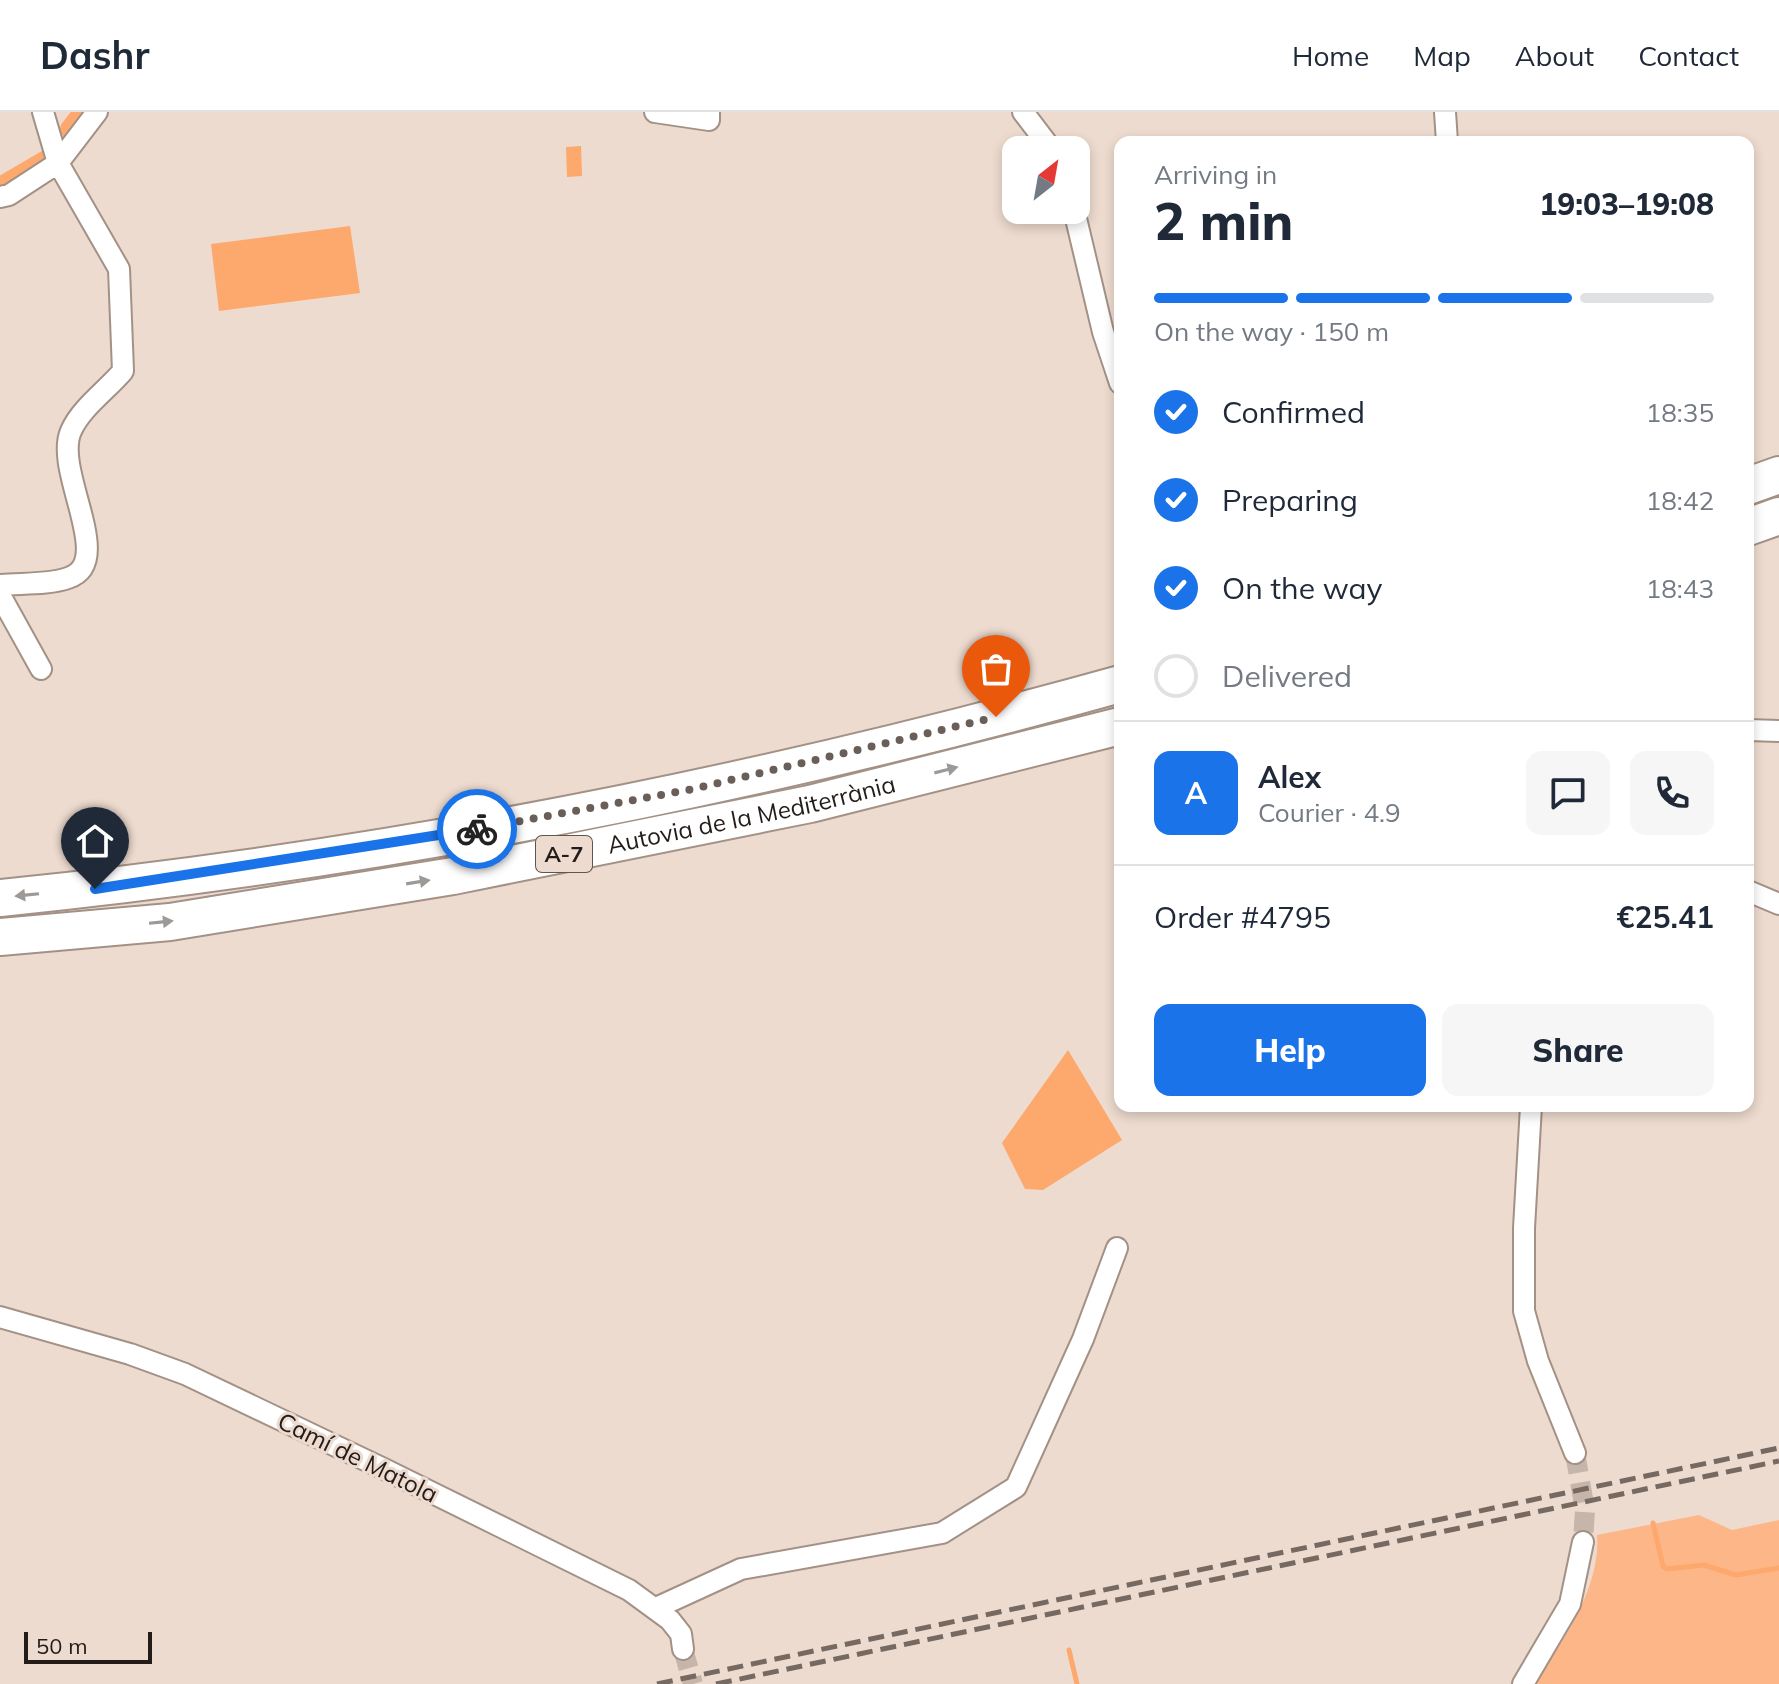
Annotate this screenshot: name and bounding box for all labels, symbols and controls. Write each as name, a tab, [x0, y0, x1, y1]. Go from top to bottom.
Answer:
text: Dashr	[40, 31, 149, 79]
text: Home	[1292, 38, 1369, 73]
text: Map	[1413, 38, 1471, 73]
text: About	[1515, 38, 1594, 73]
text: Contact	[1638, 38, 1739, 73]
north arrow	[1002, 136, 1090, 224]
map controls	[1002, 136, 1090, 224]
text: Arriving in	[1154, 158, 1277, 191]
text: 19:03–19:08	[1539, 185, 1714, 223]
text: 2 min	[1154, 188, 1293, 253]
text: On the way · 150 m	[1154, 315, 1389, 348]
icon: check	[1154, 390, 1198, 434]
text: Confirmed	[1222, 393, 1365, 431]
text: 18:35	[1646, 396, 1714, 429]
icon: check	[1154, 478, 1198, 522]
text: Preparing	[1222, 481, 1358, 519]
text: 18:42	[1646, 484, 1714, 517]
icon: check	[1154, 566, 1198, 610]
text: On the way	[1222, 569, 1382, 607]
text: 18:43	[1646, 572, 1714, 605]
pin	[962, 635, 1030, 717]
icon: bag	[974, 647, 1018, 691]
text: Delivered	[1222, 657, 1352, 695]
button: chat	[1526, 751, 1610, 835]
button: phone	[1630, 751, 1714, 835]
text: Alex	[1258, 758, 1321, 796]
one-way arrow	[934, 763, 959, 776]
street label: Autovia de la Mediterrània	[605, 768, 898, 860]
text: A	[1185, 774, 1207, 812]
courier	[437, 789, 517, 869]
text: Courier · 4.9	[1258, 796, 1401, 829]
pin	[61, 807, 129, 889]
icon: bike	[455, 807, 499, 851]
icon: home	[73, 819, 117, 863]
road number: A-7	[536, 836, 592, 872]
one-way arrow	[406, 875, 431, 888]
one-way arrow	[15, 889, 40, 902]
text: Order #4795	[1154, 898, 1331, 936]
text: €25.41	[1617, 898, 1714, 936]
one-way arrow	[149, 916, 174, 929]
button: Help	[1154, 1004, 1426, 1096]
button: Share	[1442, 1004, 1714, 1096]
street label: Camí de Matola	[273, 1405, 443, 1509]
scale bar	[24, 1628, 152, 1664]
text: 50 m	[36, 1632, 87, 1660]

